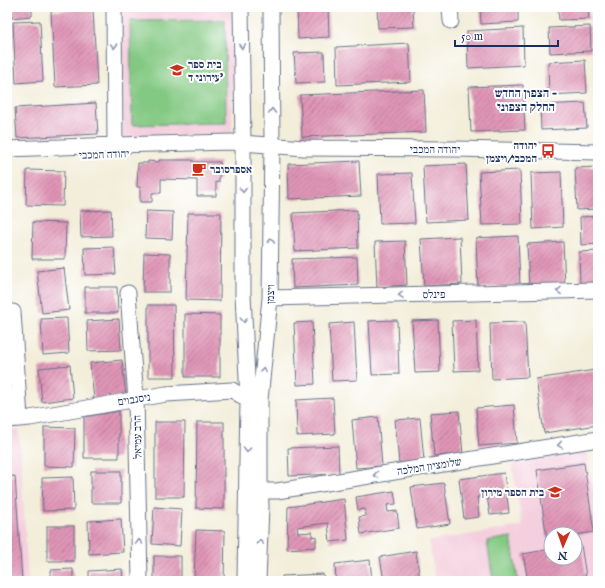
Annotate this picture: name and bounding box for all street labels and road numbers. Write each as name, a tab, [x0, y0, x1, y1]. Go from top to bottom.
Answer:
street label: יהודה המכבי	[410, 143, 460, 157]
street label: יהודה המכבי	[79, 147, 129, 163]
street label: ויצמן	[264, 284, 278, 304]
street label: פינלס	[423, 288, 446, 302]
street label: ניסנבוים	[117, 390, 152, 409]
street label: הרב עמיאל	[131, 415, 145, 459]
street label: שלומציון המלכה	[396, 455, 463, 479]

